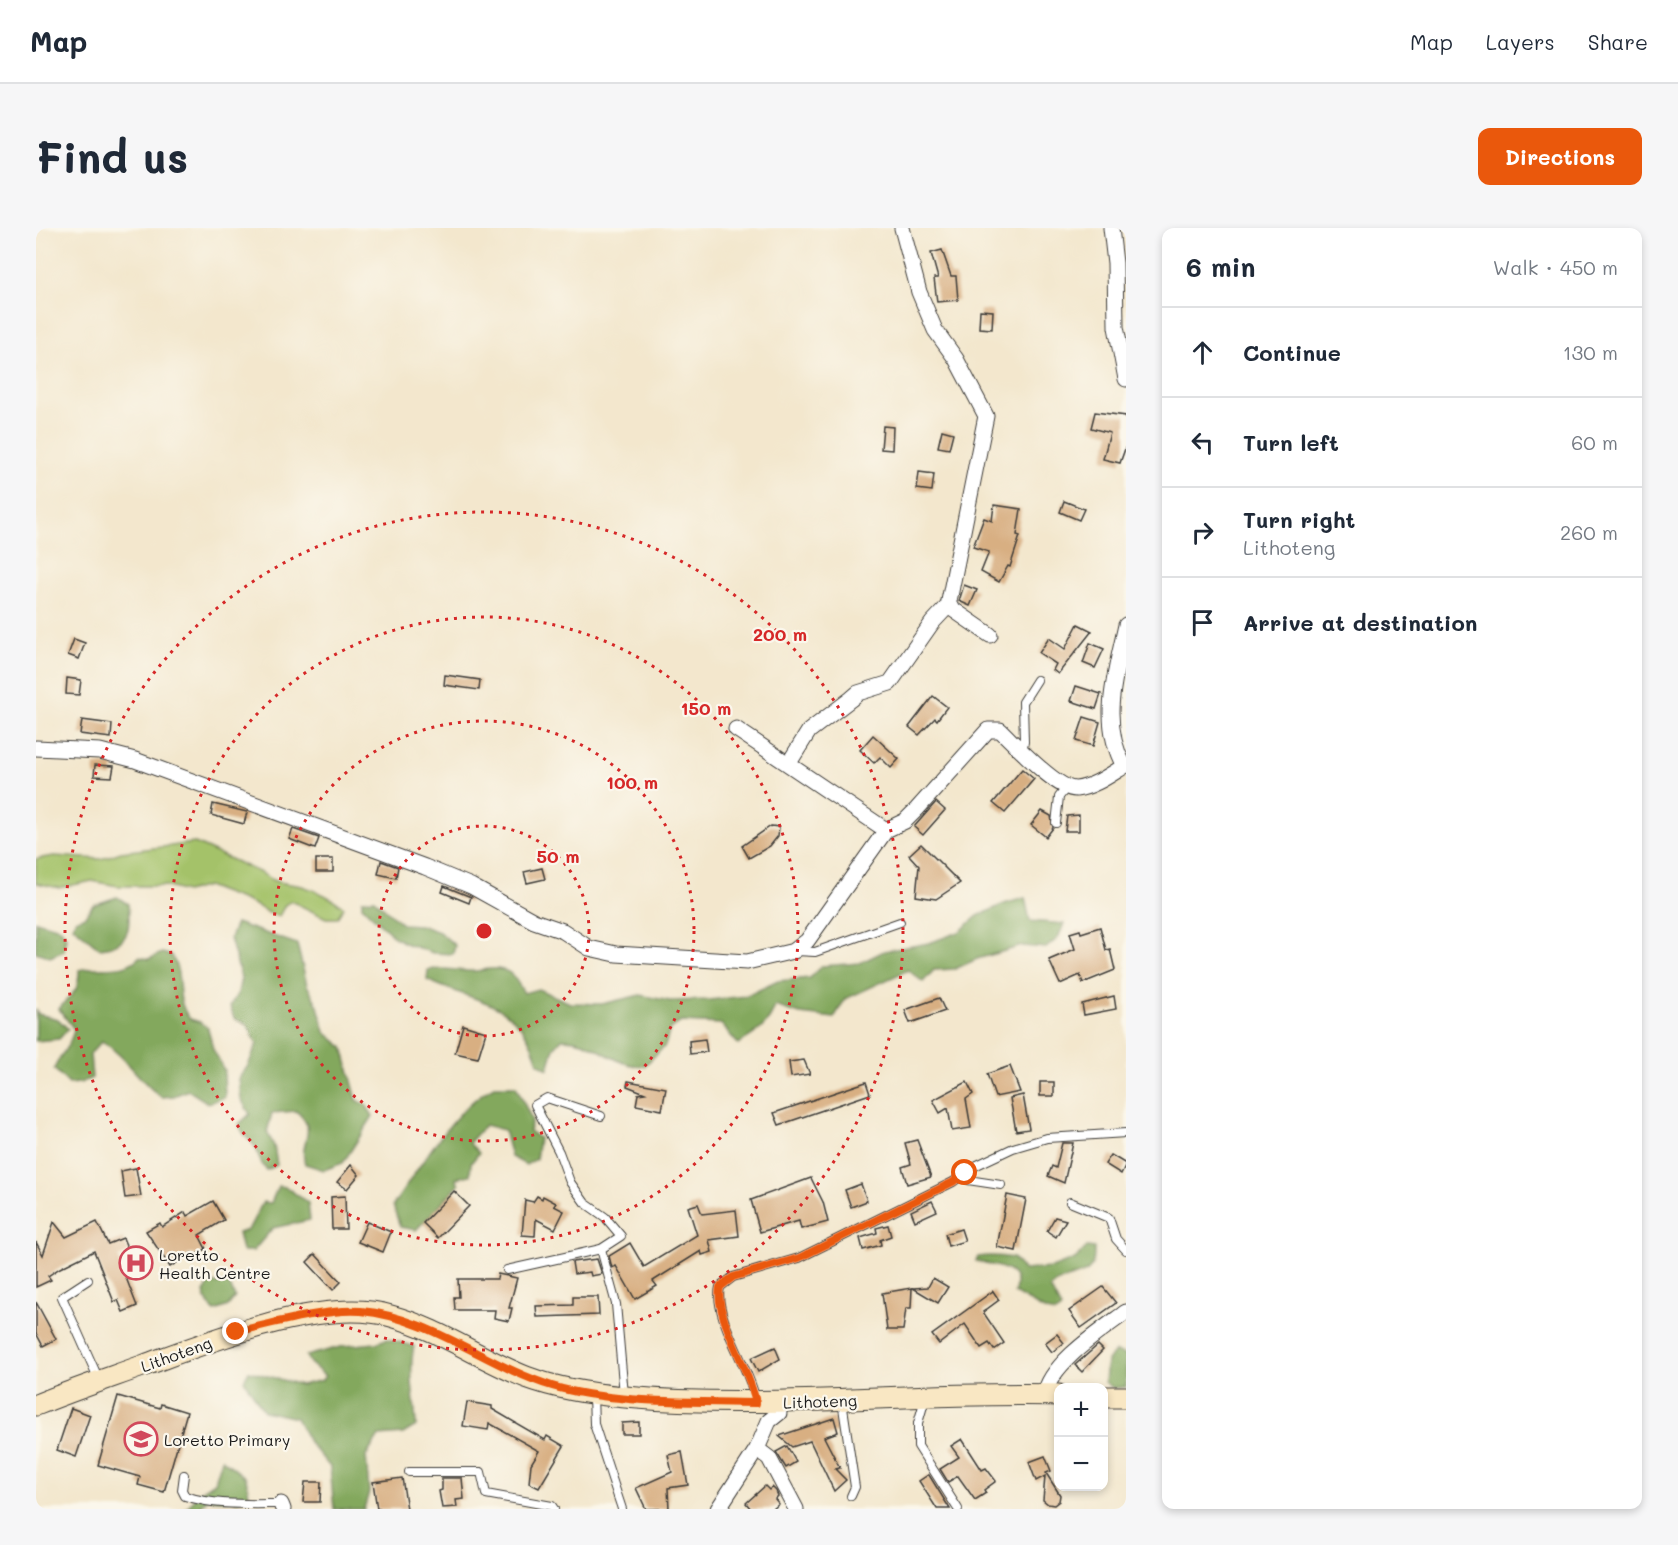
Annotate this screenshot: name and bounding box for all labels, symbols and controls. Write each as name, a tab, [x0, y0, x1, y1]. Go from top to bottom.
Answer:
text: Map	[30, 23, 87, 59]
text: Map	[1410, 28, 1453, 55]
text: Layers	[1486, 28, 1555, 55]
text: Share	[1588, 28, 1648, 55]
button: Directions	[1478, 128, 1642, 185]
text: Find us	[36, 129, 188, 184]
text: 6 min	[1186, 250, 1255, 284]
text: Walk · 450 m	[1493, 254, 1618, 280]
icon: ahead	[1186, 336, 1219, 369]
text: Continue	[1243, 338, 1341, 367]
text: 130 m	[1563, 339, 1618, 365]
icon: left	[1186, 426, 1219, 459]
text: Turn left	[1243, 428, 1339, 457]
text: 60 m	[1571, 429, 1618, 455]
text: Turn right	[1243, 505, 1355, 534]
icon: right	[1186, 516, 1219, 549]
text: 260 m	[1560, 519, 1618, 545]
text: Lithoteng	[1243, 534, 1335, 560]
icon: arrive	[1186, 606, 1219, 639]
text: Arrive at destination	[1243, 608, 1478, 637]
text: 200 m	[753, 622, 807, 646]
text: 150 m	[681, 696, 731, 720]
text: 100 m	[606, 770, 658, 794]
text: 50 m	[537, 844, 579, 868]
centre of rings	[474, 921, 494, 941]
route start	[951, 1159, 977, 1185]
place label: Loretto Health Centre	[159, 1244, 271, 1283]
hospital icon: Loretto Health Centre	[118, 1245, 154, 1281]
route end	[222, 1318, 248, 1344]
street label: Lithoteng	[138, 1331, 214, 1377]
map controls	[1054, 1383, 1108, 1491]
button: +	[1054, 1383, 1108, 1437]
street label: Lithoteng	[783, 1389, 857, 1413]
school or university icon: Loretto Primary	[123, 1421, 159, 1457]
place label: Loretto Primary	[164, 1429, 290, 1450]
button: −	[1054, 1437, 1108, 1491]

